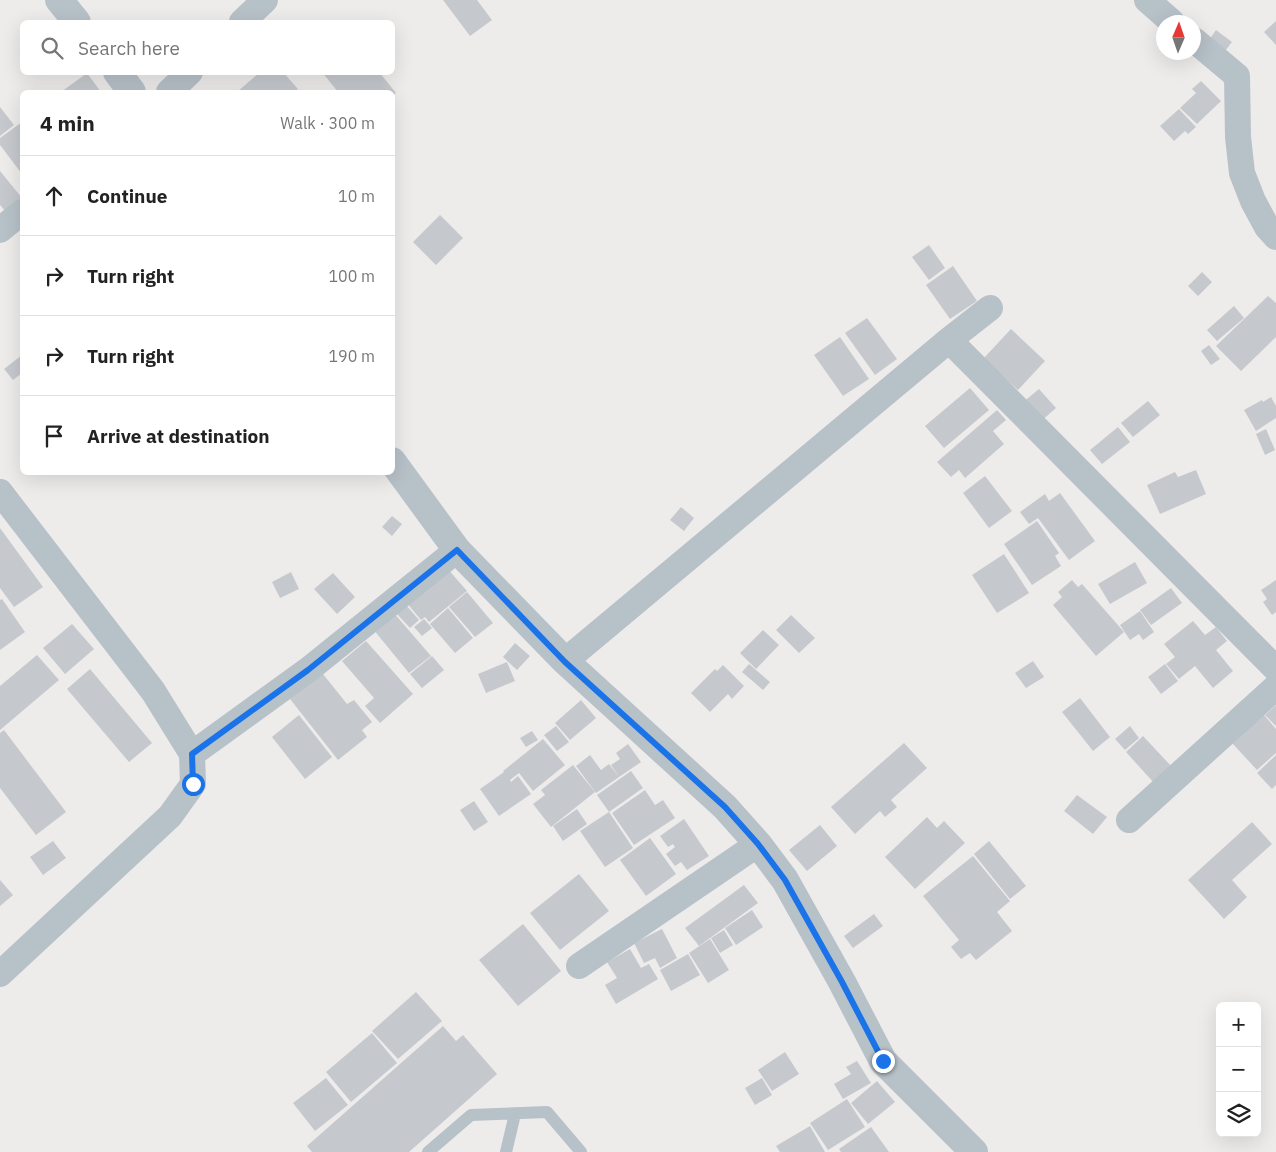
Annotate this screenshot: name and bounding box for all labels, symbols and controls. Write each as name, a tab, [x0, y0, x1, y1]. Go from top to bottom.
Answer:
north arrow	[1156, 15, 1201, 60]
search box	[20, 20, 395, 75]
icon: search	[38, 34, 66, 62]
text: Search here	[78, 36, 180, 60]
text: 4 min	[40, 109, 95, 137]
text: Walk · 300 m	[280, 113, 375, 133]
icon: ahead	[40, 182, 68, 210]
text: Continue	[87, 184, 167, 208]
text: 10 m	[338, 186, 375, 206]
icon: right	[40, 262, 68, 290]
text: Turn right	[87, 264, 174, 288]
text: 100 m	[328, 266, 375, 286]
icon: right	[40, 342, 68, 370]
text: Turn right	[87, 344, 174, 368]
text: 190 m	[328, 346, 375, 366]
icon: arrive	[40, 422, 68, 450]
text: Arrive at destination	[87, 424, 270, 448]
route start	[182, 773, 205, 796]
map controls	[1216, 1002, 1261, 1137]
button: +	[1216, 1002, 1261, 1047]
button: −	[1216, 1047, 1261, 1092]
route end	[872, 1050, 895, 1073]
button: layers	[1216, 1092, 1261, 1137]

